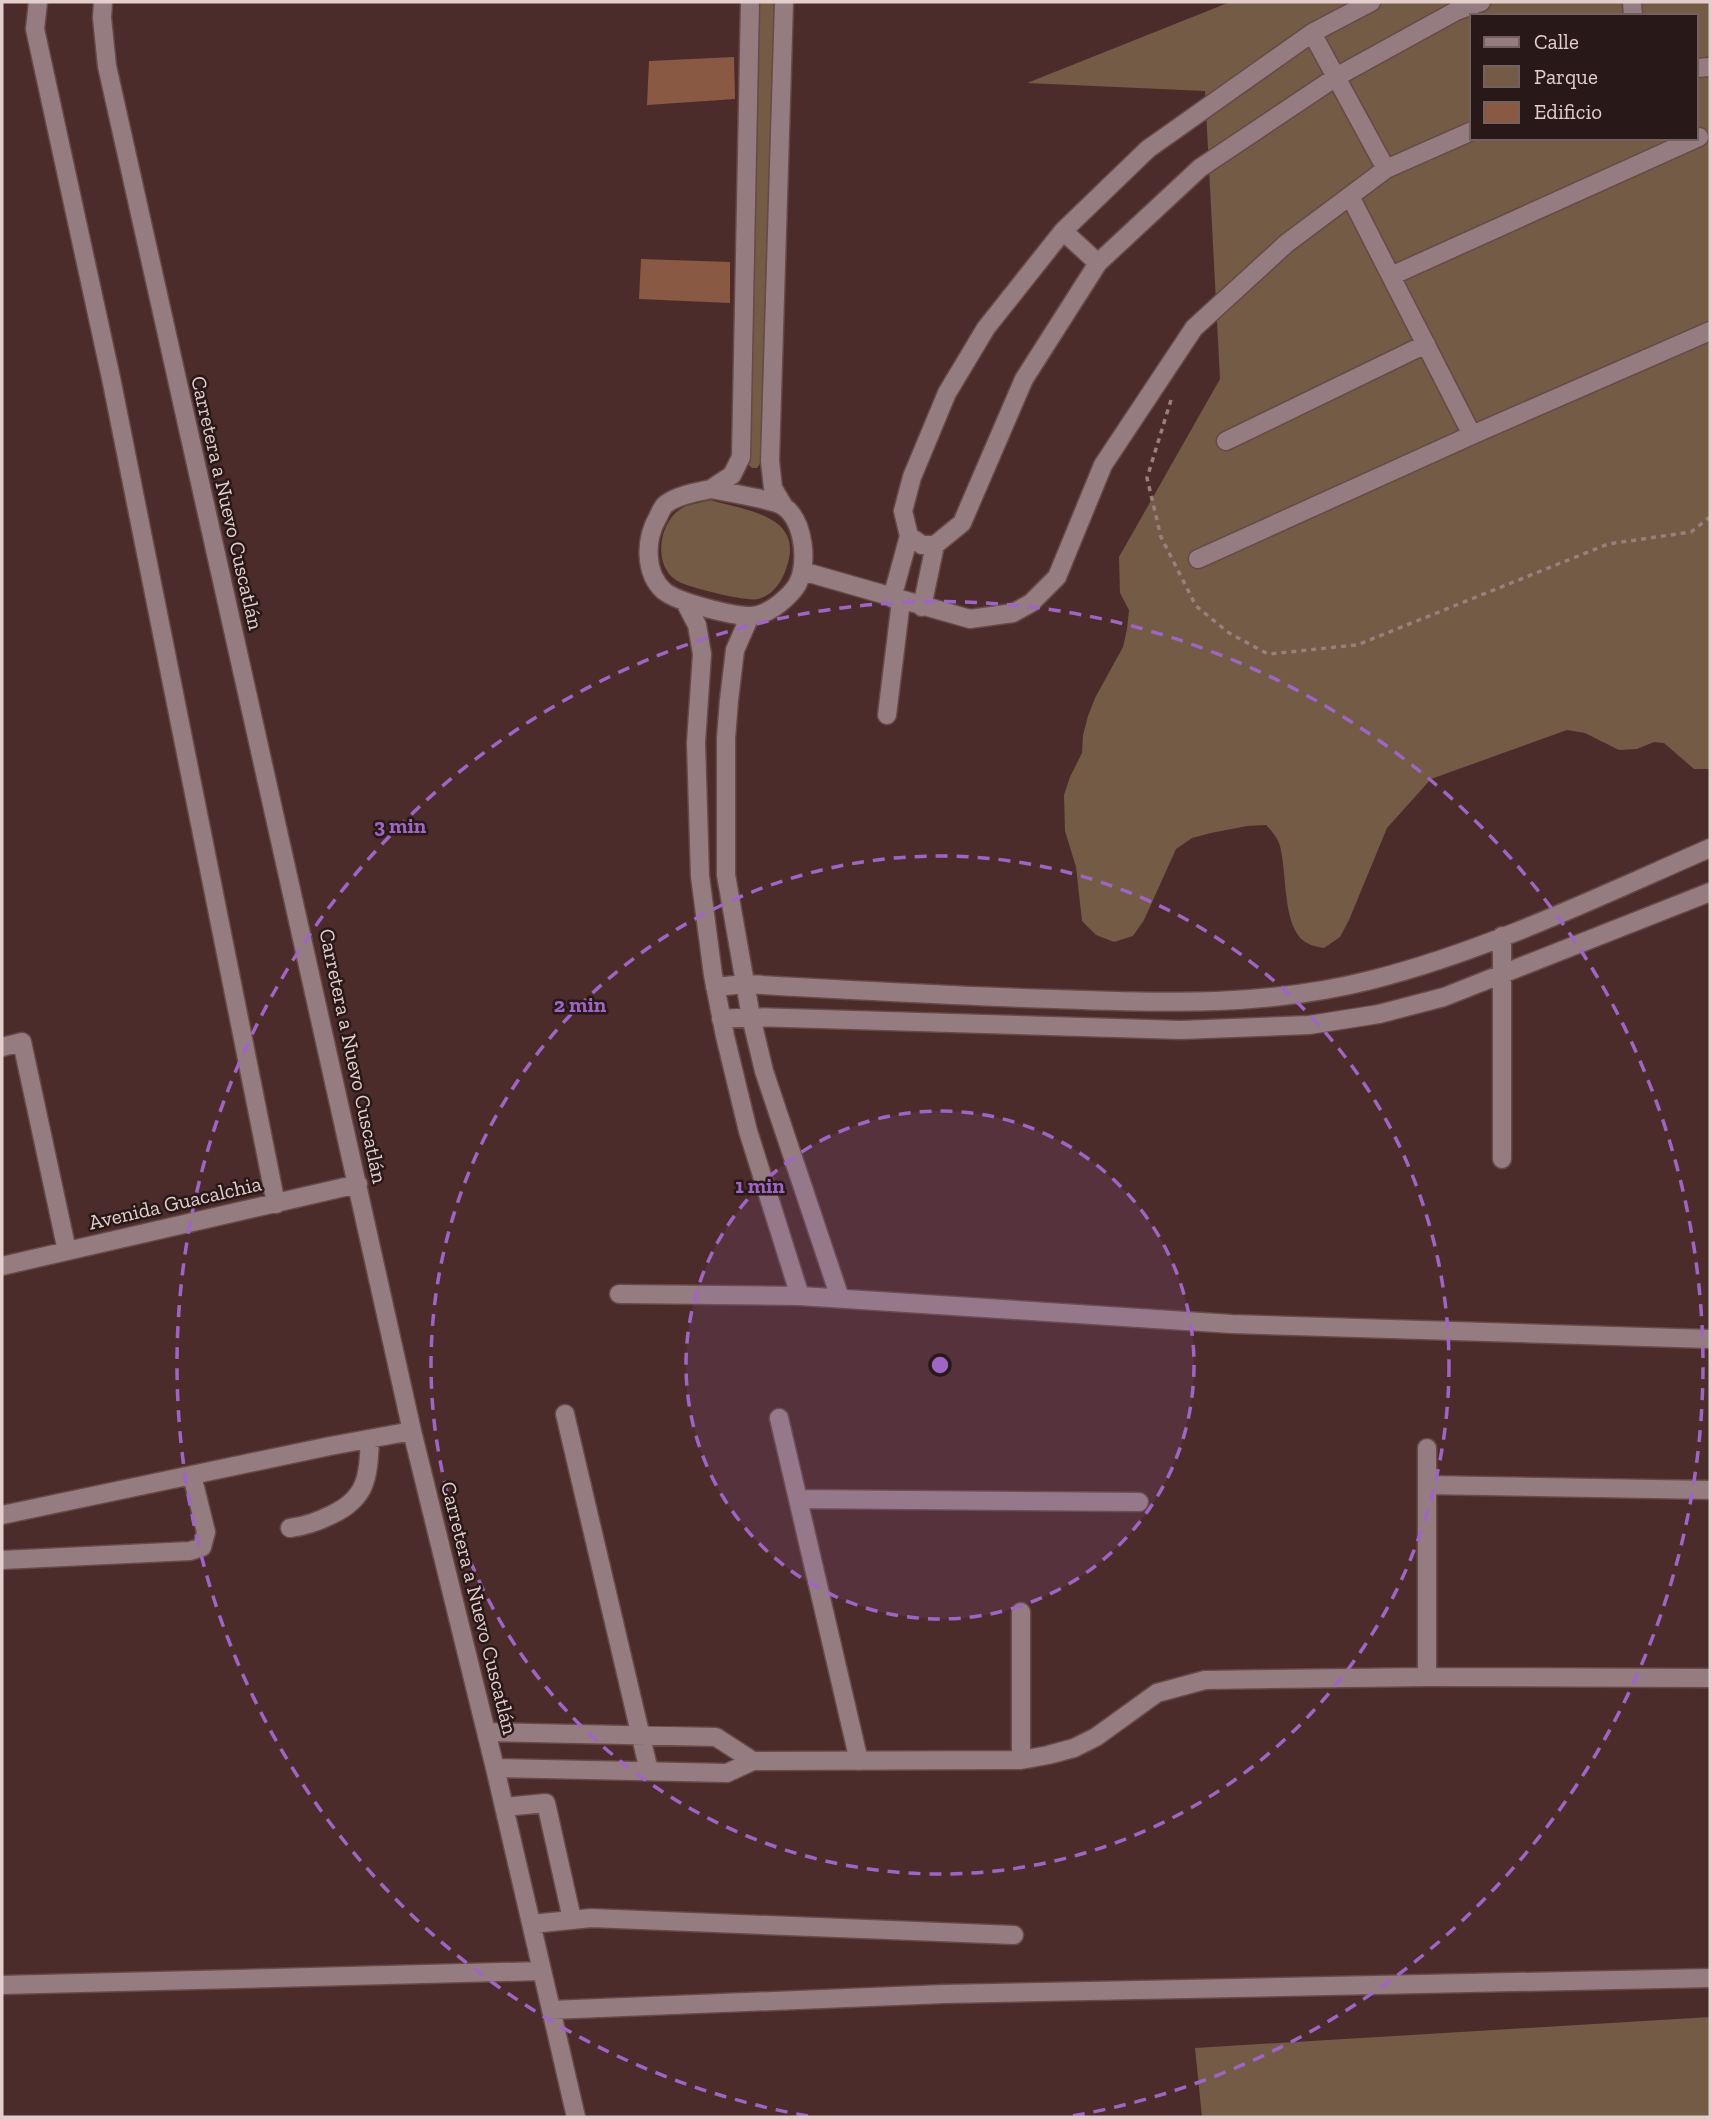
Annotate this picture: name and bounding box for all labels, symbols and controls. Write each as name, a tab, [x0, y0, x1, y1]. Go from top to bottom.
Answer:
legend	[1470, 14, 1698, 140]
text: Calle	[1534, 29, 1579, 54]
text: Parque	[1534, 64, 1598, 89]
text: Edificio	[1534, 99, 1602, 124]
street label: Carretera a Nuevo Cuscatlán	[186, 374, 269, 632]
text: 3 min	[374, 813, 427, 838]
street label: Carretera a Nuevo Cuscatlán	[314, 926, 393, 1185]
text: 2 min	[554, 992, 607, 1017]
street label: Avenida Guacalchia	[86, 1170, 264, 1235]
text: 1 min	[735, 1173, 785, 1198]
centre of rings	[928, 1353, 952, 1377]
street label: Carretera a Nuevo Cuscatlán	[436, 1479, 523, 1737]

